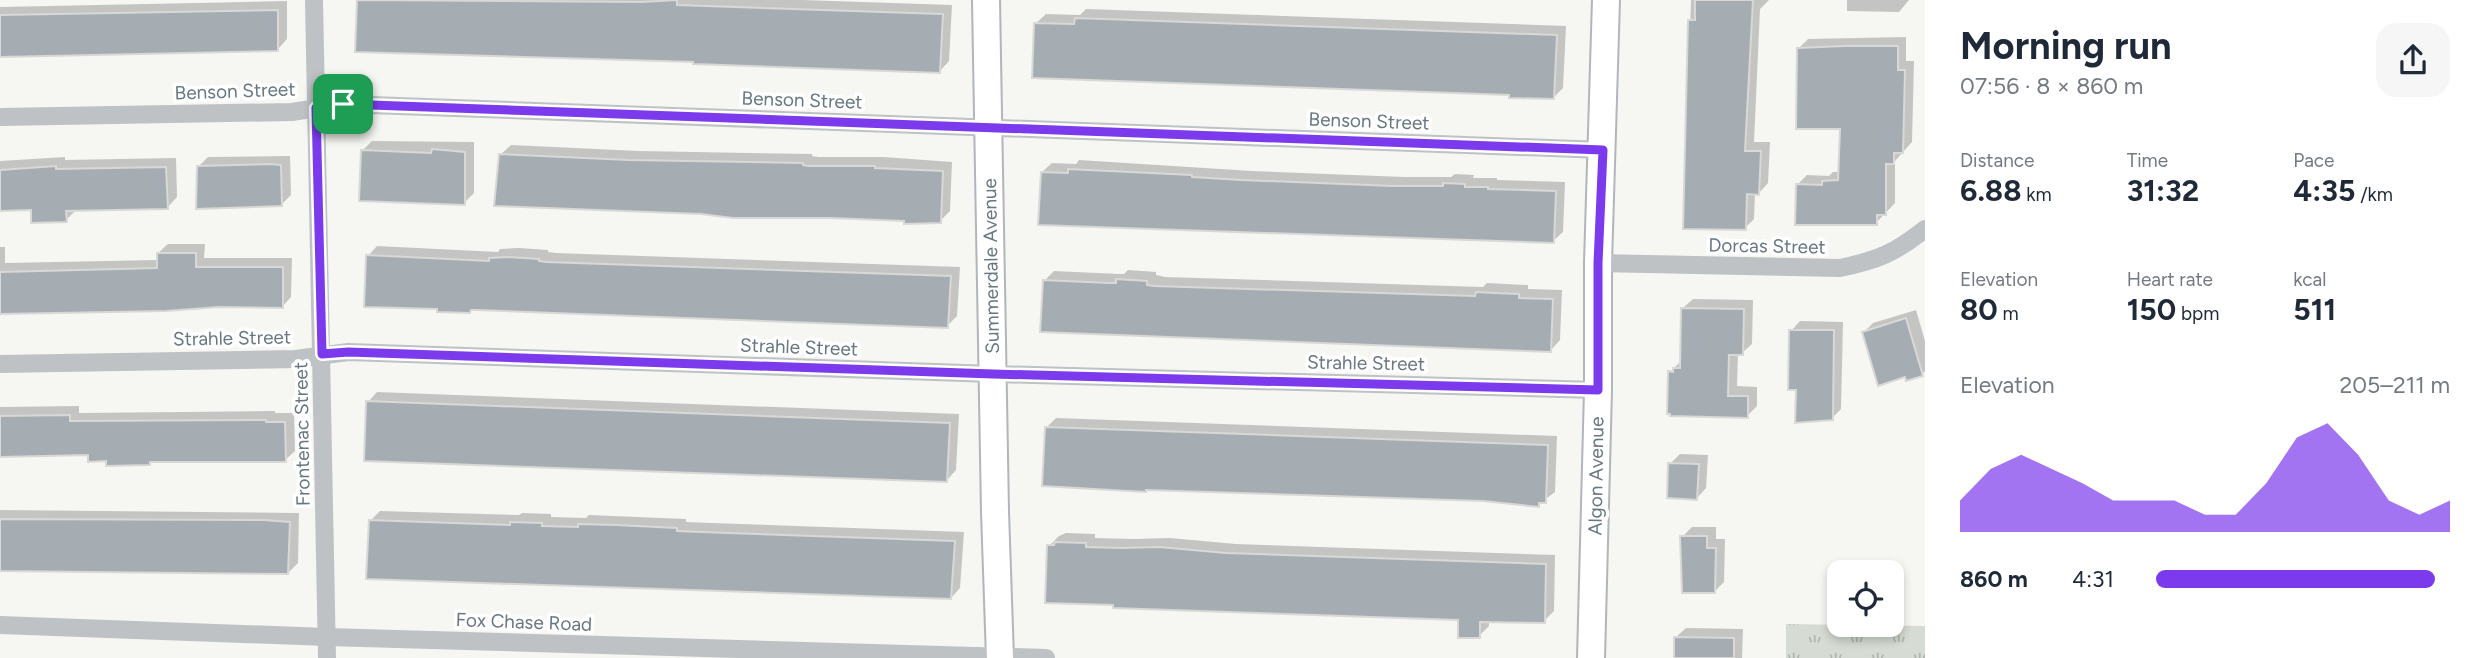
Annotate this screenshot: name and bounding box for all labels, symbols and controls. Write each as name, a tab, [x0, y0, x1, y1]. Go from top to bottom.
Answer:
text: Morning run	[1960, 23, 2172, 69]
button: share	[2376, 23, 2450, 97]
text: 07:56 · 8 × 860 m	[1960, 72, 2143, 100]
pin	[313, 74, 373, 134]
street label: Benson Street	[174, 77, 296, 105]
icon: arrive	[324, 85, 362, 123]
street label: Benson Street	[741, 86, 863, 114]
street label: Benson Street	[1308, 107, 1430, 135]
text: Distance	[1960, 149, 2034, 172]
text: Time	[2127, 149, 2168, 172]
text: Pace	[2293, 149, 2334, 172]
text: 6.88	[1960, 172, 2022, 209]
text: 31:32	[2127, 172, 2199, 209]
text: 4:35	[2293, 172, 2355, 209]
street label: Summerdale Avenue	[978, 178, 1004, 354]
text: km	[2022, 183, 2052, 206]
text: /km	[2355, 183, 2393, 206]
street label: Dorcas Street	[1708, 233, 1826, 259]
text: Elevation	[1960, 268, 2038, 291]
text: Heart rate	[2127, 268, 2213, 291]
text: kcal	[2293, 268, 2327, 291]
text: 80	[1960, 291, 1998, 328]
text: 150	[2127, 291, 2176, 328]
text: 511	[2293, 291, 2336, 328]
text: m	[1998, 302, 2019, 325]
text: bpm	[2176, 302, 2219, 325]
street label: Strahle Street	[173, 325, 291, 351]
street label: Strahle Street	[740, 333, 858, 361]
street label: Strahle Street	[1307, 350, 1425, 376]
street label: Frontenac Street	[289, 362, 315, 506]
text: Elevation	[1960, 371, 2055, 399]
text: 205–211 m	[2339, 371, 2450, 399]
street label: Algon Avenue	[1583, 416, 1609, 536]
map controls	[1827, 560, 1904, 637]
button: locate	[1827, 560, 1904, 637]
text: 860 m	[1960, 565, 2028, 593]
text: 4:31	[2072, 565, 2114, 593]
street label: Fox Chase Road	[455, 608, 593, 636]

